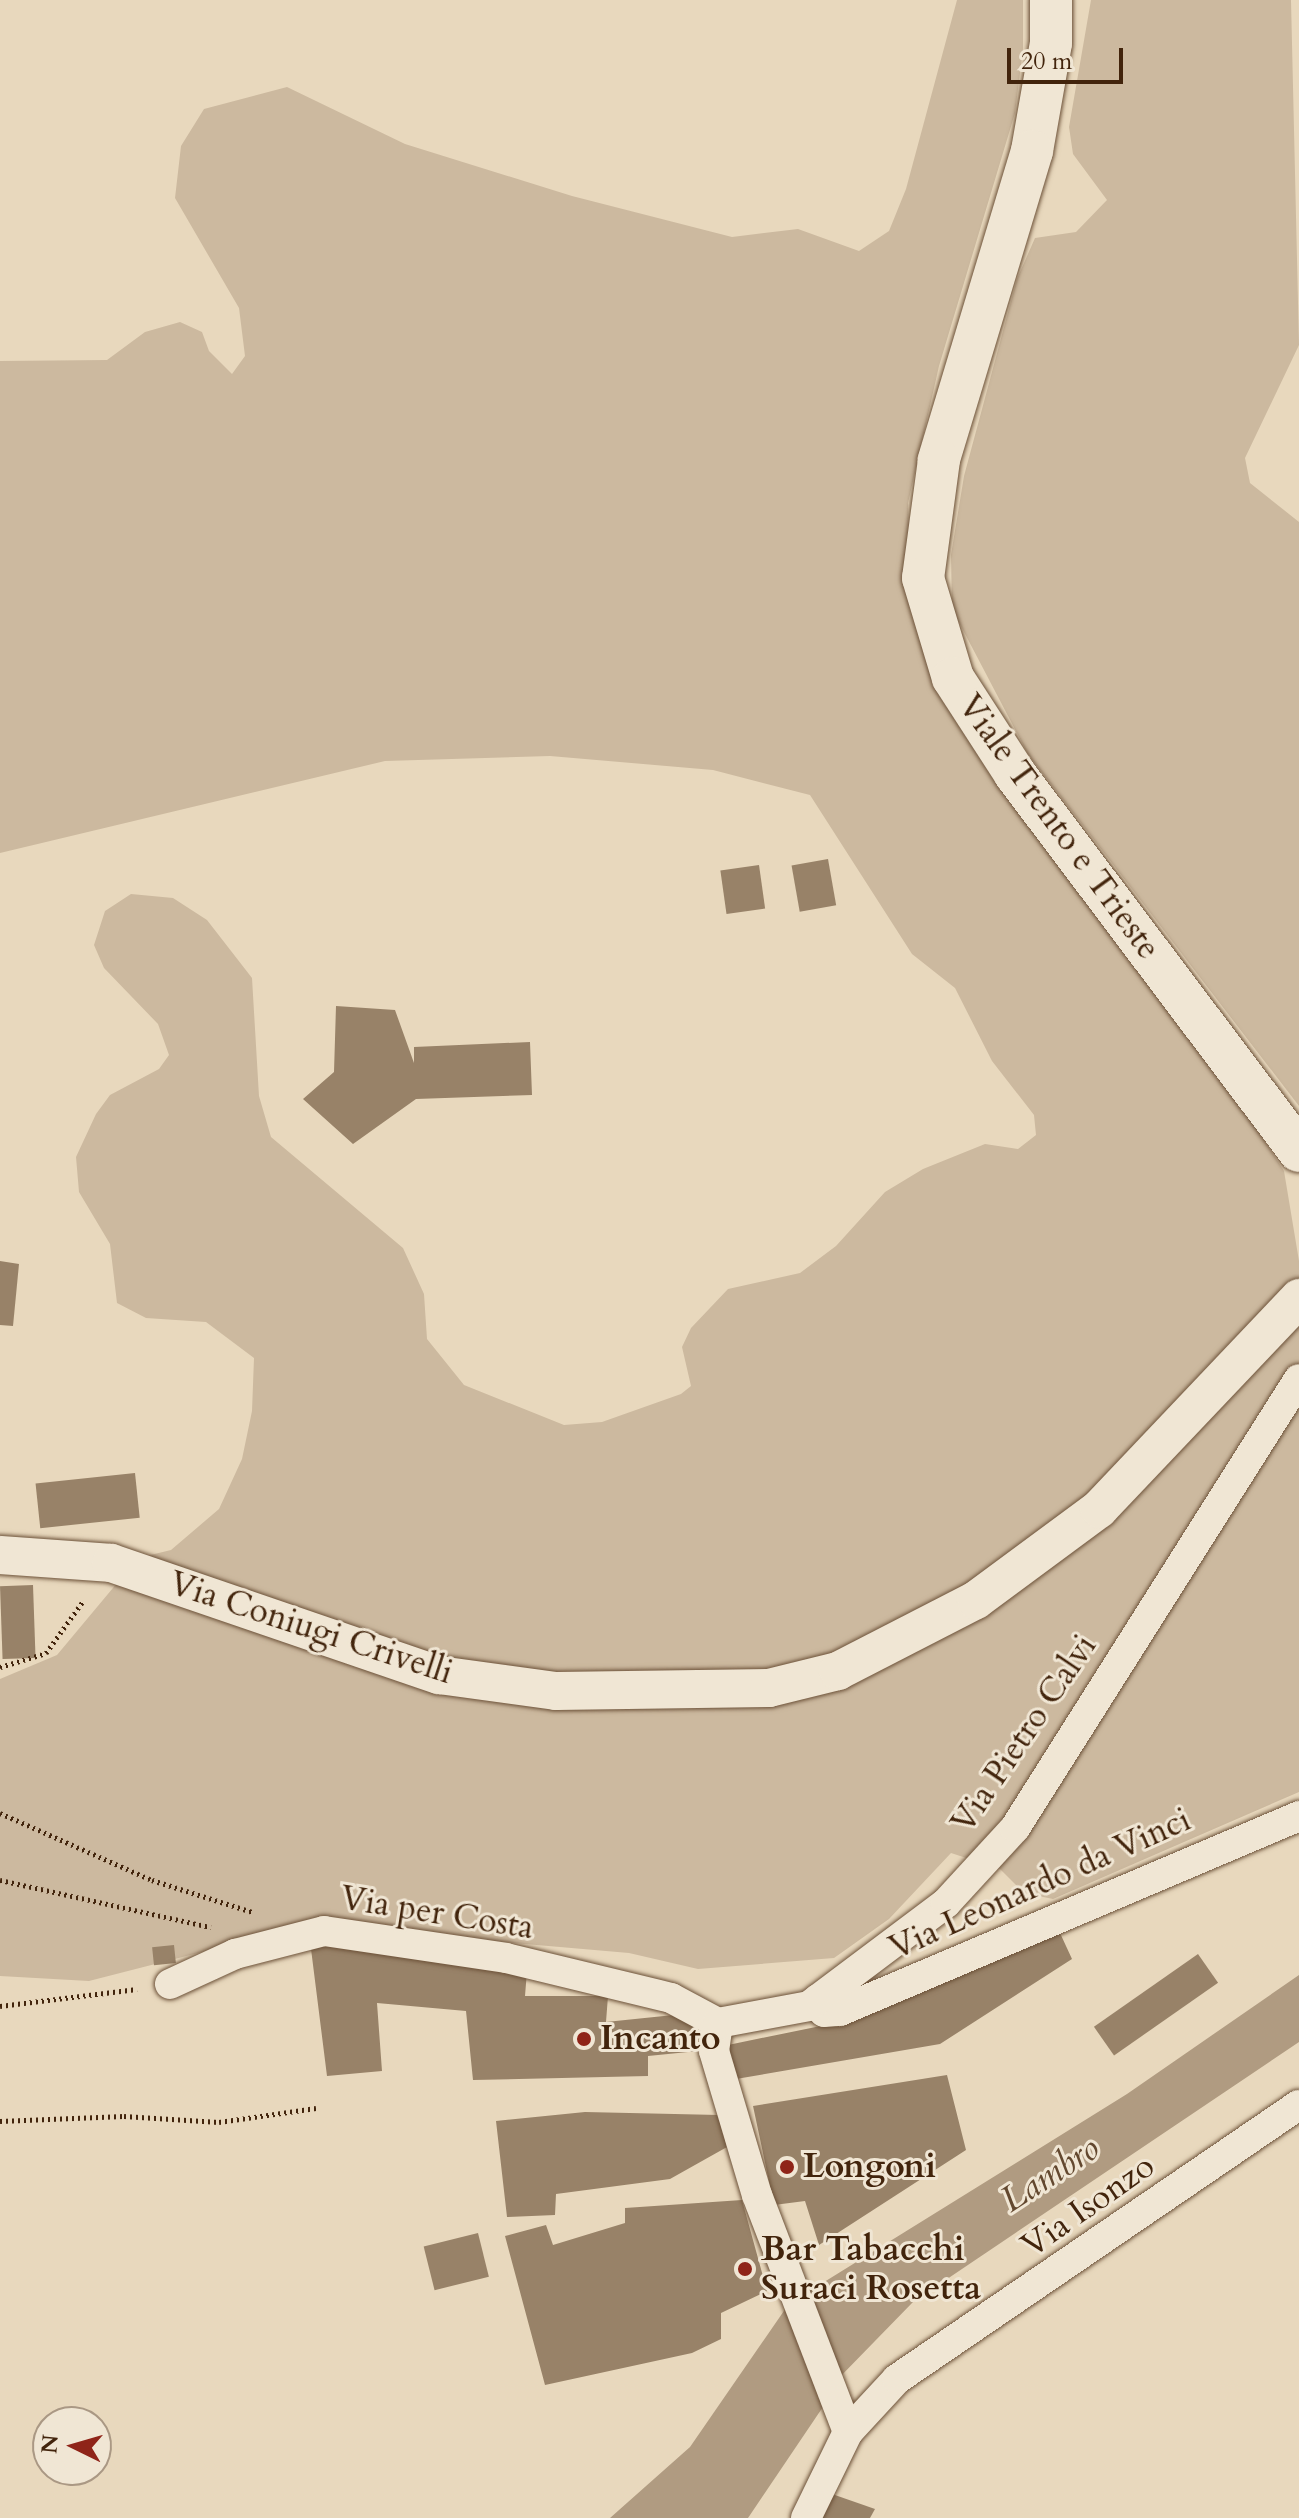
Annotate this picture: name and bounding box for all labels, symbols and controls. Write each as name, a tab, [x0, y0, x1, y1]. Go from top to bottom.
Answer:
scale bar	[1011, 32, 1127, 82]
text: 20 m	[1021, 45, 1072, 78]
street label: Viale Trento e Trieste	[949, 687, 1169, 967]
street label: Via Coniugi Crivelli	[164, 1563, 458, 1693]
street label: Via Pietro Calvi	[943, 1627, 1105, 1841]
street label: Via Leonardo da Vinci	[883, 1799, 1197, 1969]
street label: Via per Costa	[338, 1878, 536, 1948]
place label: Incanto	[600, 2019, 721, 2059]
marker: Incanto	[575, 2030, 593, 2048]
water label: Lambro	[993, 2126, 1107, 2222]
street label: Via Isonzo	[1014, 2146, 1162, 2266]
place label: Longoni	[803, 2147, 936, 2187]
marker: Longoni	[778, 2158, 796, 2176]
place label: Bar Tabacchi Suraci Rosetta	[761, 2229, 981, 2308]
marker: Bar Tabacchi Suraci Rosetta	[736, 2260, 754, 2278]
north arrow	[32, 2406, 112, 2486]
text: N	[34, 2433, 66, 2455]

